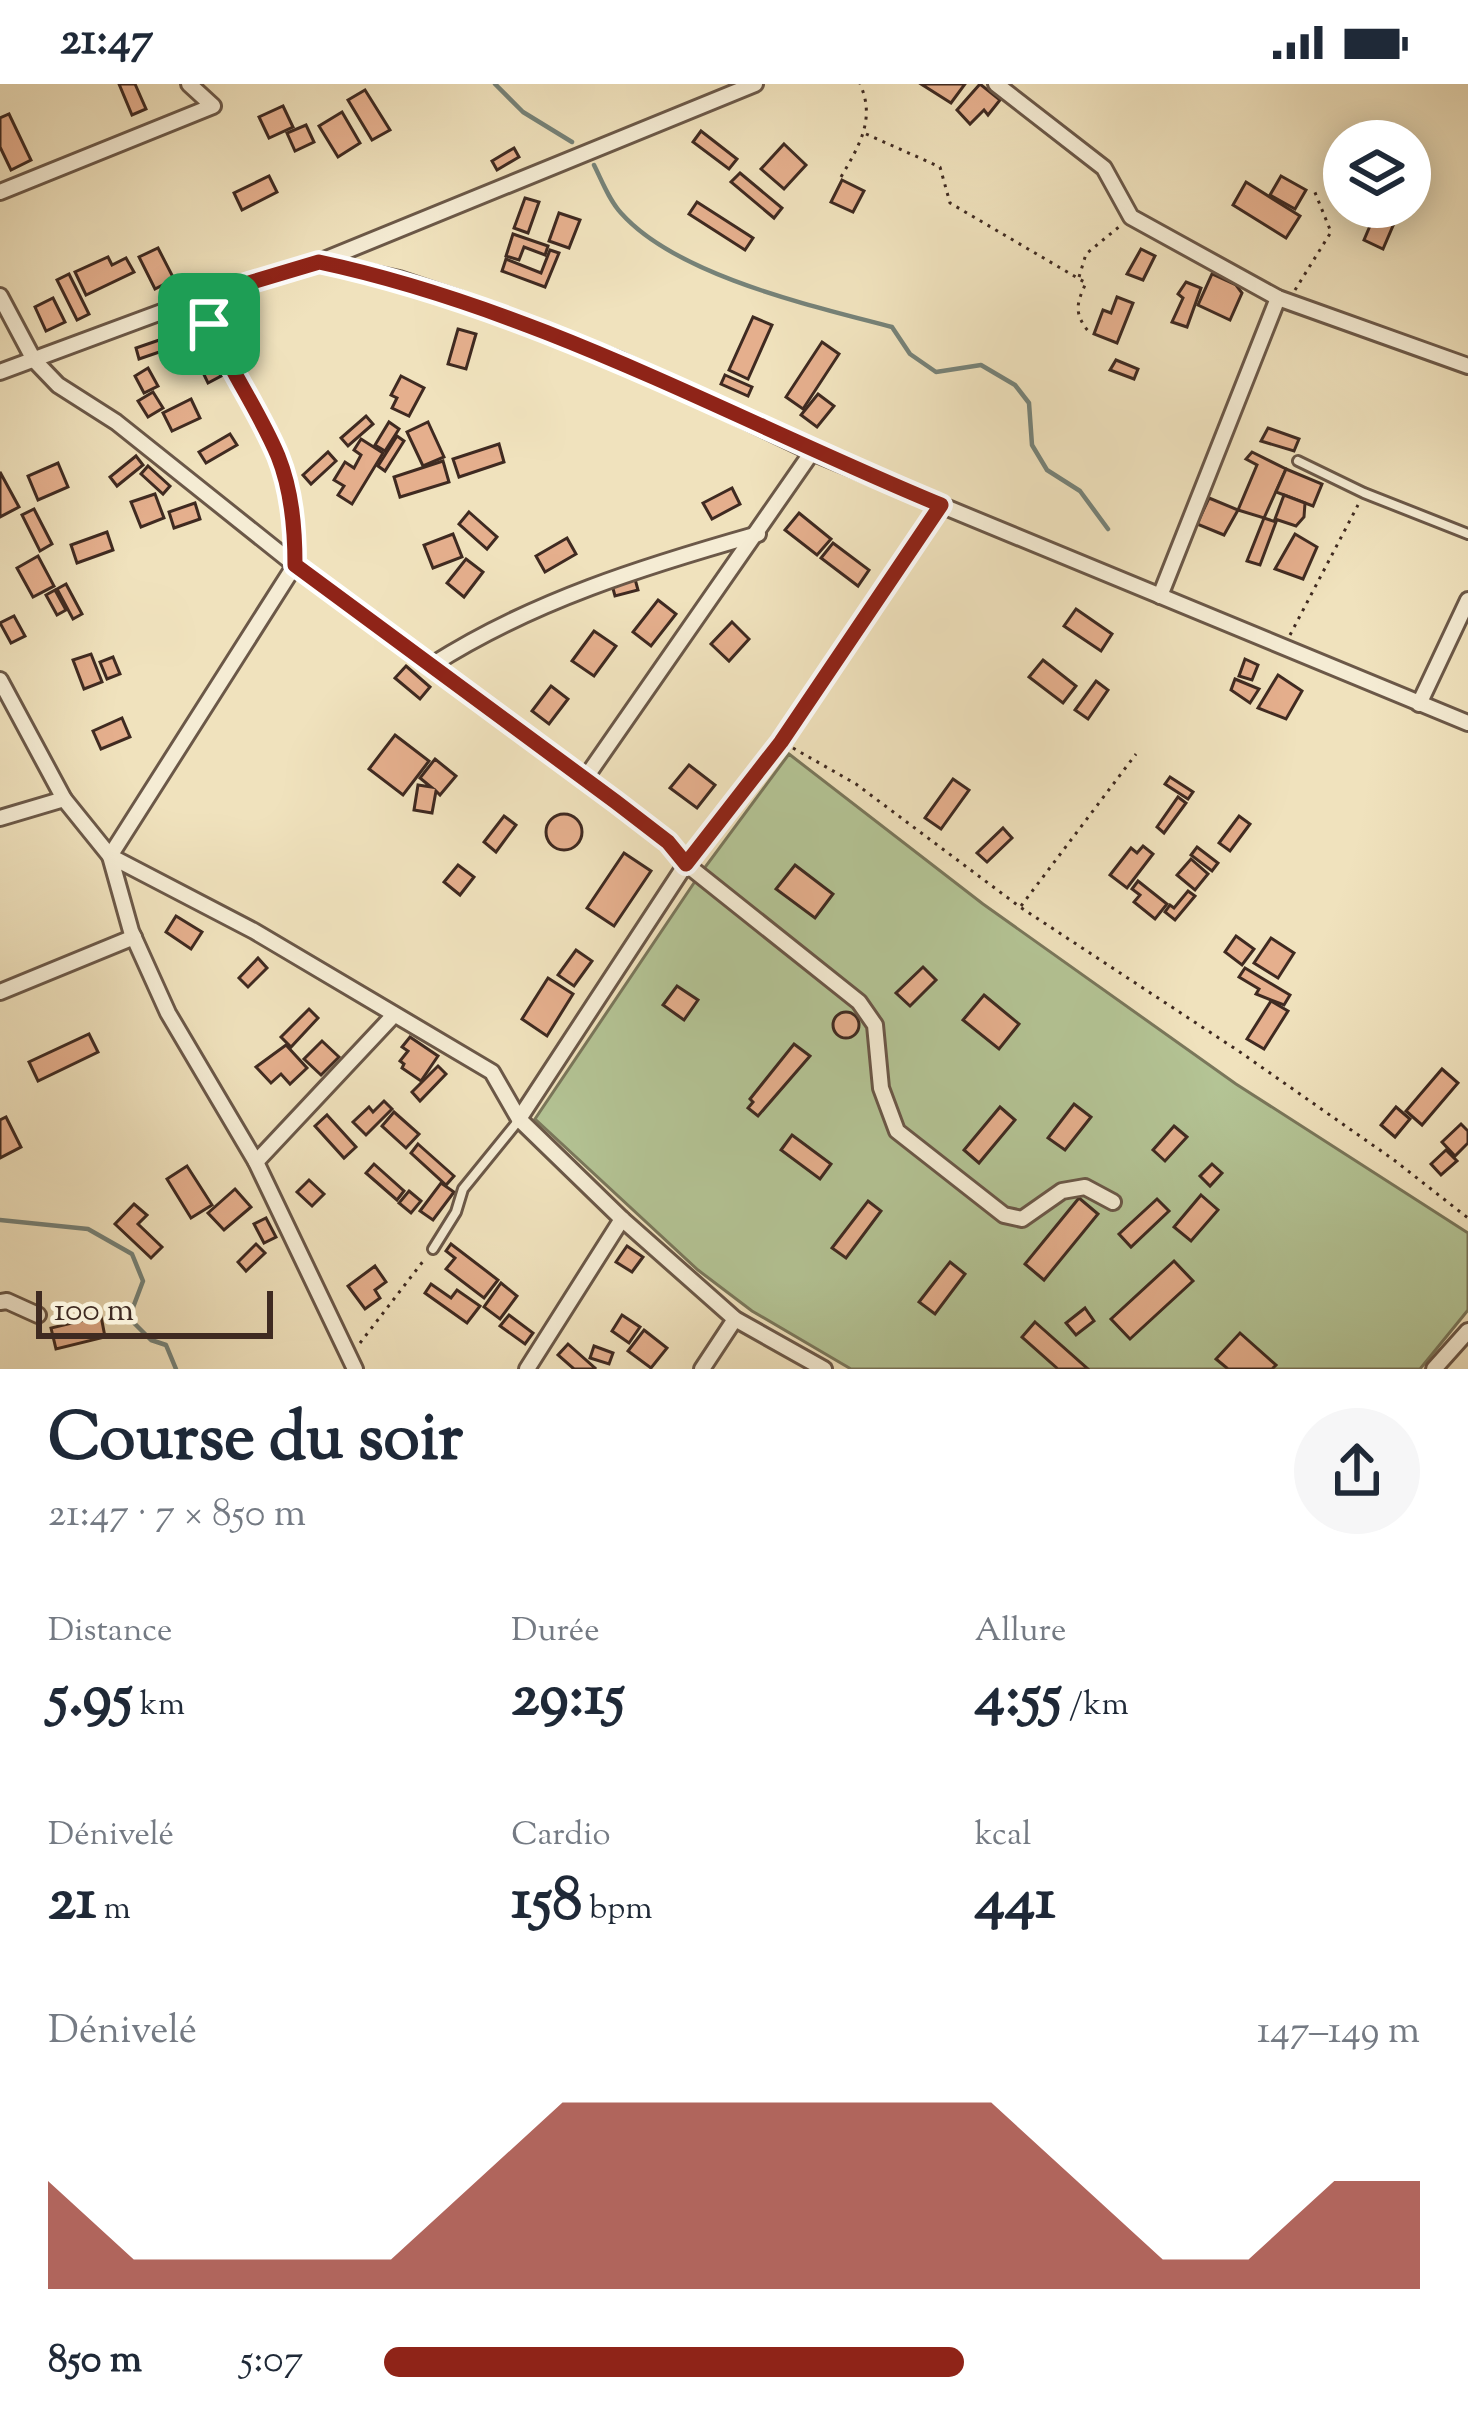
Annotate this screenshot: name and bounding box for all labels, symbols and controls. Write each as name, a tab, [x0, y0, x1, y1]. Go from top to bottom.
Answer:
text: 21:47	[60, 10, 153, 75]
map controls	[1323, 120, 1431, 228]
button: layers	[1323, 120, 1431, 228]
pin	[158, 273, 260, 375]
icon: arrive	[176, 291, 242, 357]
scale bar	[36, 1285, 273, 1338]
text: 100 m	[54, 1288, 134, 1336]
text: Course du soir	[48, 1395, 463, 1490]
button: share	[1294, 1408, 1420, 1534]
text: 21:47 · 7 × 850 m	[48, 1488, 306, 1544]
text: Distance	[48, 1608, 172, 1656]
text: Durée	[511, 1608, 600, 1656]
text: Allure	[975, 1608, 1066, 1656]
text: 5.95	[48, 1656, 133, 1743]
text: 29:15	[511, 1656, 625, 1743]
text: 4:55	[975, 1656, 1062, 1743]
text: km	[133, 1682, 185, 1730]
text: /km	[1062, 1682, 1129, 1730]
text: Dénivelé	[48, 1812, 174, 1860]
text: Cardio	[511, 1812, 611, 1860]
text: kcal	[975, 1812, 1031, 1860]
text: 21	[48, 1860, 96, 1947]
text: 158	[511, 1860, 582, 1947]
text: 441	[975, 1860, 1056, 1947]
text: m	[96, 1886, 131, 1934]
text: bpm	[582, 1886, 653, 1934]
text: Dénivelé	[48, 2005, 197, 2061]
text: 147–149 m	[1257, 2005, 1420, 2061]
text: 850 m	[48, 2334, 142, 2390]
text: 5:07	[240, 2334, 303, 2390]

